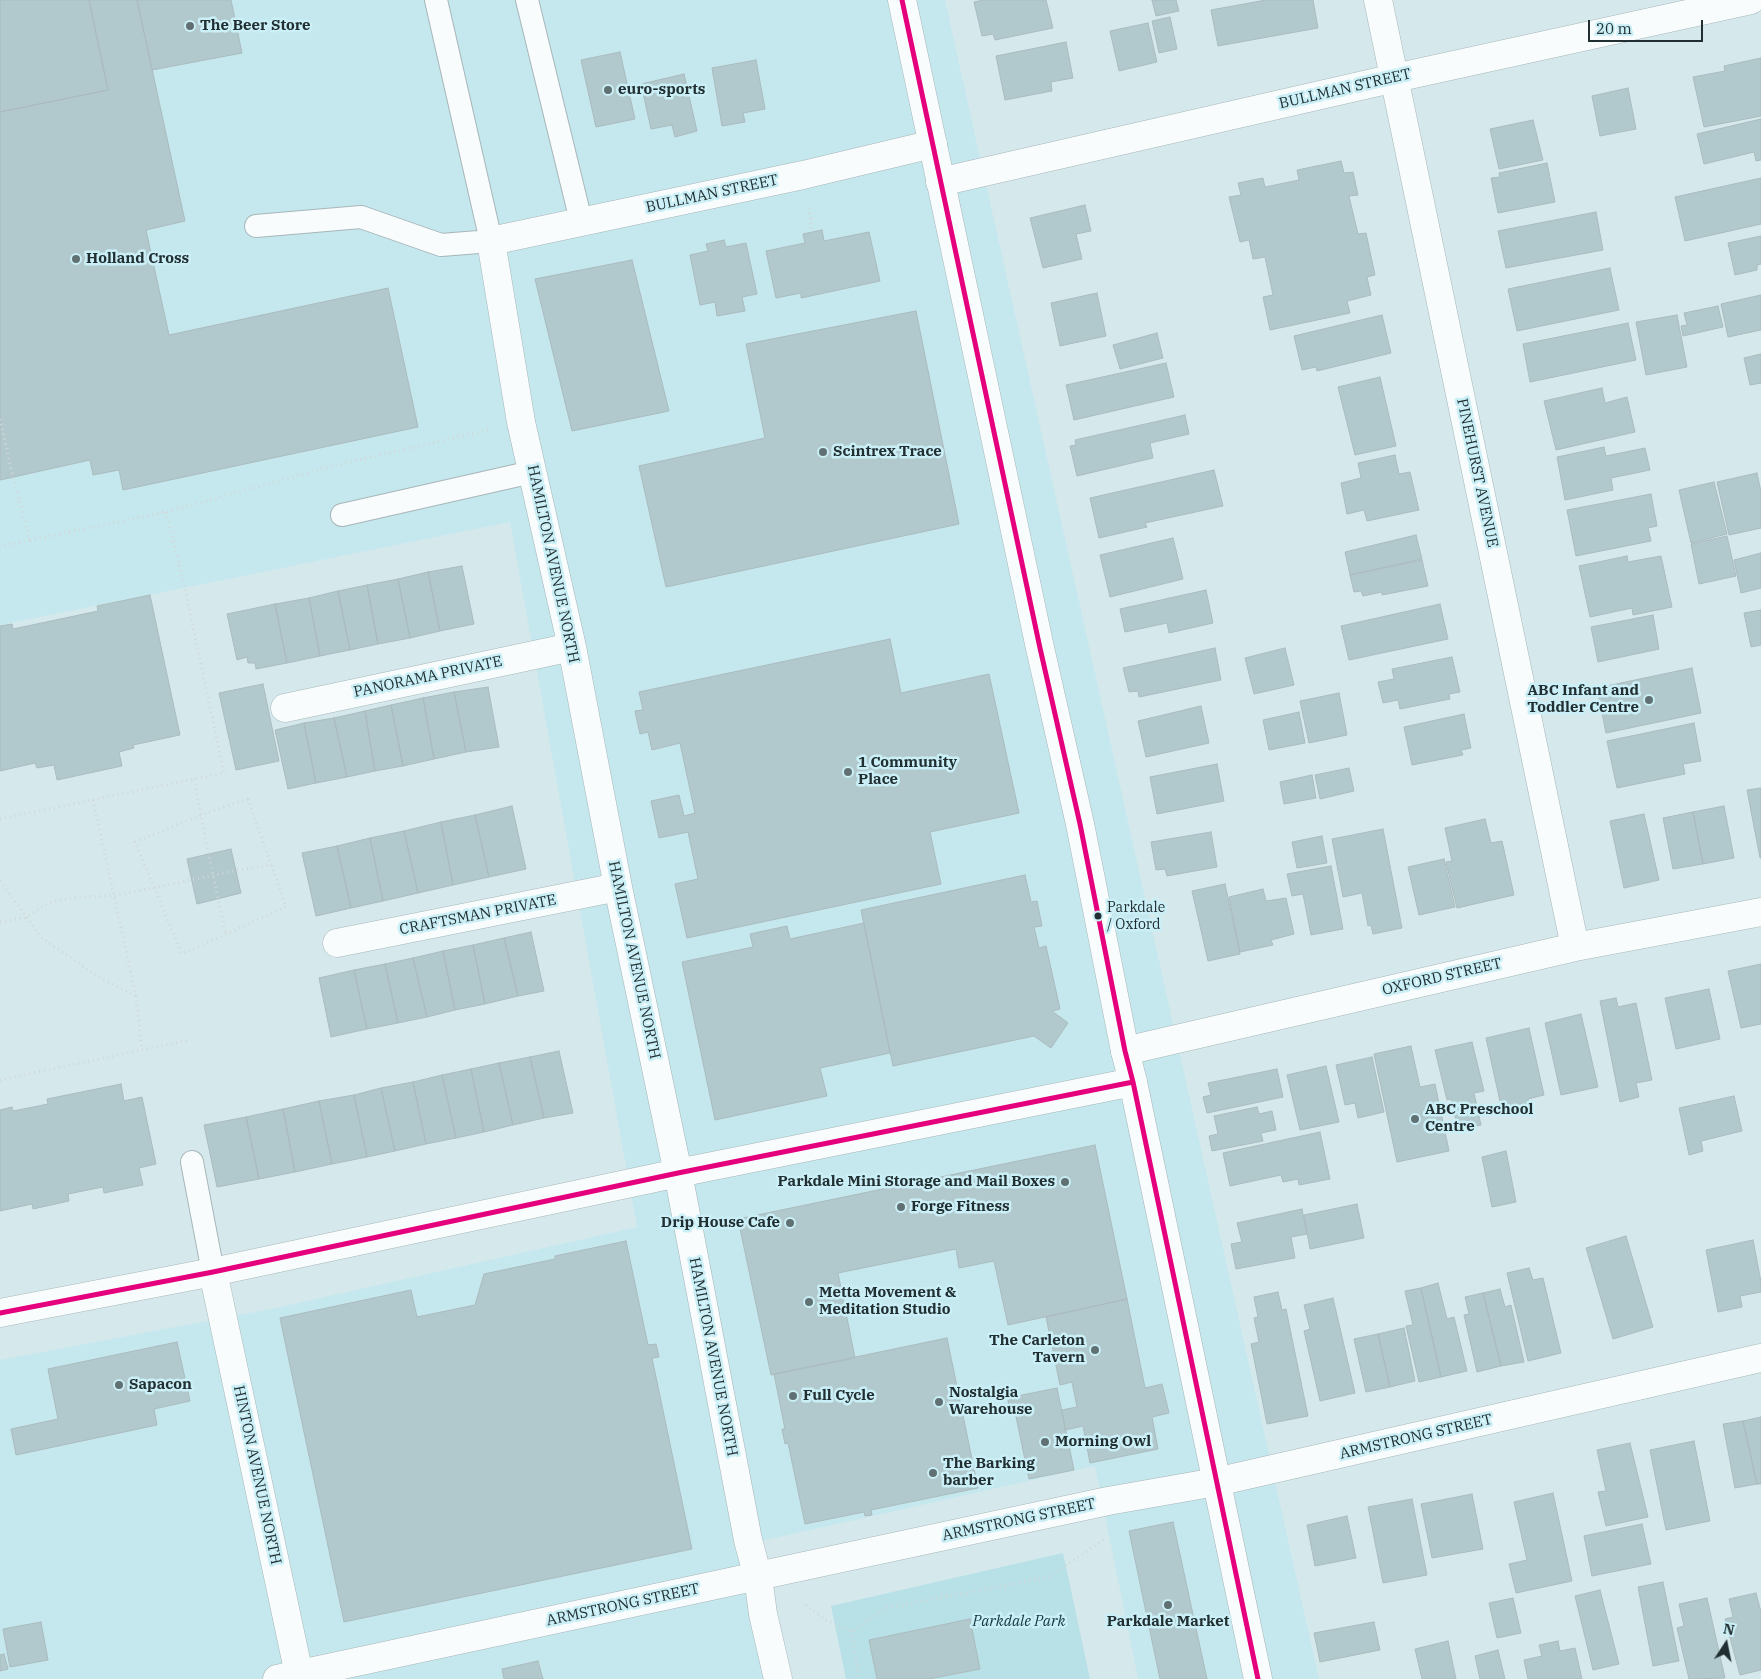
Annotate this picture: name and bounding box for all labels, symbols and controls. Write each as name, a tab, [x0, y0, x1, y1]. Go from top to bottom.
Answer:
scale bar	[1591, 10, 1706, 42]
place label: The Beer Store	[200, 17, 311, 35]
text: 20 m	[1596, 19, 1632, 38]
marker: The Beer Store	[184, 20, 196, 32]
street label: BULLMAN STREET	[1277, 65, 1413, 113]
place label: euro-sports	[618, 81, 705, 99]
marker: euro-sports	[602, 84, 614, 96]
street label: BULLMAN STREET	[644, 171, 780, 217]
place label: Holland Cross	[86, 250, 189, 268]
marker: Holland Cross	[70, 253, 82, 265]
street label: PINEHURST AVENUE	[1452, 397, 1502, 549]
place label: Scintrex Trace	[833, 443, 942, 461]
marker: Scintrex Trace	[817, 446, 829, 458]
street label: HAMILTON AVENUE NORTH	[523, 463, 583, 665]
street label: PANORAMA PRIVATE	[352, 652, 504, 702]
place label: ABC Infant and Toddler Centre	[1527, 682, 1639, 717]
marker: ABC Infant and Toddler Centre	[1643, 694, 1655, 706]
place label: 1 Community Place	[858, 754, 957, 789]
marker: 1 Community Place	[842, 766, 854, 778]
street label: HAMILTON AVENUE NORTH	[604, 859, 664, 1061]
street label: CRAFTSMAN PRIVATE	[398, 891, 558, 939]
place label: Parkdale / Oxford	[1107, 900, 1165, 932]
marker: Parkdale / Oxford	[1093, 911, 1103, 921]
street label: OXFORD STREET	[1381, 955, 1503, 999]
place label: ABC Preschool Centre	[1425, 1101, 1533, 1136]
marker: ABC Preschool Centre	[1409, 1113, 1421, 1125]
place label: Parkdale Mini Storage and Mail Boxes	[778, 1173, 1055, 1191]
marker: Parkdale Mini Storage and Mail Boxes	[1059, 1176, 1071, 1188]
place label: Forge Fitness	[911, 1198, 1010, 1216]
marker: Forge Fitness	[895, 1201, 907, 1213]
place label: Drip House Cafe	[661, 1214, 780, 1232]
marker: Drip House Cafe	[784, 1217, 796, 1229]
street label: HAMILTON AVENUE NORTH	[685, 1256, 741, 1458]
place label: Metta Movement & Meditation Studio	[819, 1284, 956, 1319]
marker: Metta Movement & Meditation Studio	[803, 1296, 815, 1308]
place label: The Carleton Tavern	[989, 1332, 1085, 1367]
marker: The Carleton Tavern	[1089, 1344, 1101, 1356]
place label: Sapacon	[129, 1376, 192, 1394]
marker: Sapacon	[113, 1379, 125, 1391]
street label: HINTON AVENUE NORTH	[229, 1384, 285, 1566]
place label: Nostalgia Warehouse	[949, 1384, 1032, 1419]
place label: Full Cycle	[803, 1387, 875, 1405]
marker: Full Cycle	[787, 1390, 799, 1402]
marker: Nostalgia Warehouse	[933, 1396, 945, 1408]
street label: ARMSTRONG STREET	[1338, 1411, 1494, 1463]
place label: Morning Owl	[1055, 1433, 1151, 1451]
marker: Morning Owl	[1039, 1436, 1051, 1448]
place label: The Barking barber	[943, 1455, 1035, 1490]
marker: The Barking barber	[927, 1467, 939, 1479]
street label: ARMSTRONG STREET	[941, 1495, 1097, 1545]
street label: ARMSTRONG STREET	[545, 1580, 701, 1630]
marker: Parkdale Market	[1162, 1599, 1174, 1611]
park label: Parkdale Park	[973, 1613, 1065, 1631]
place label: Parkdale Market	[1107, 1613, 1229, 1631]
north arrow	[1701, 1619, 1751, 1669]
text: N	[1722, 1619, 1736, 1639]

